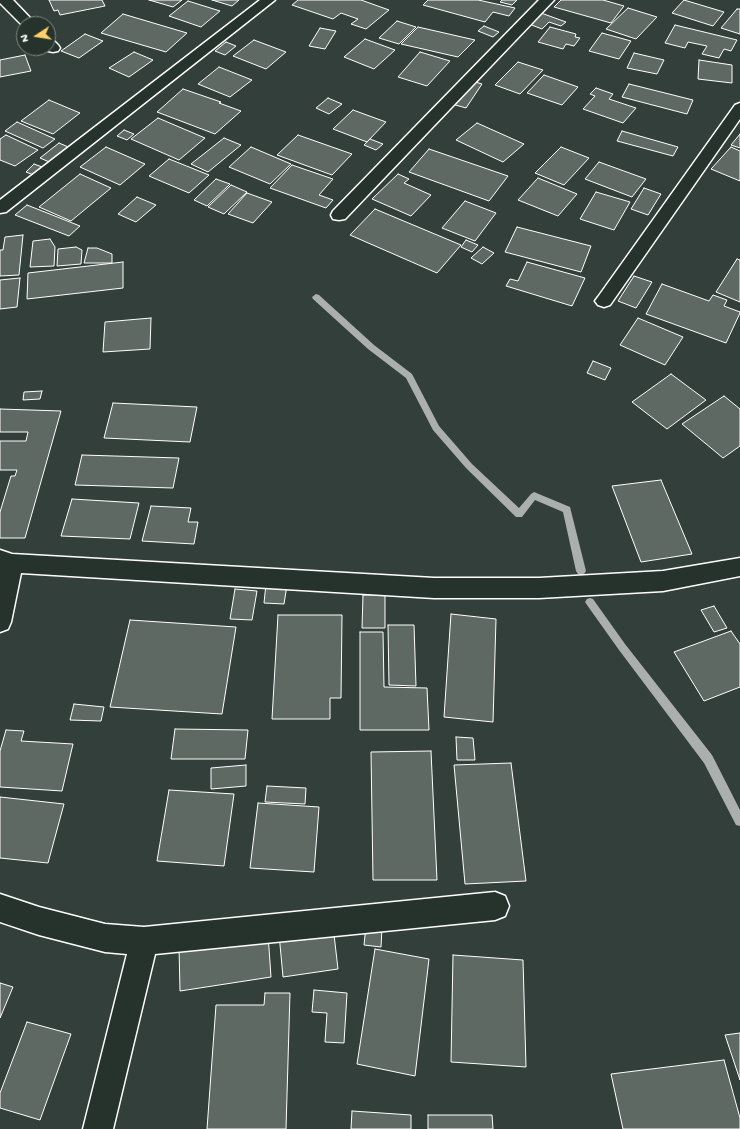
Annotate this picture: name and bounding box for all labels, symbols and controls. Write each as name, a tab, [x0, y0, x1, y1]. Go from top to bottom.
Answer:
north arrow	[16, 16, 56, 56]
text: N	[19, 34, 32, 43]

